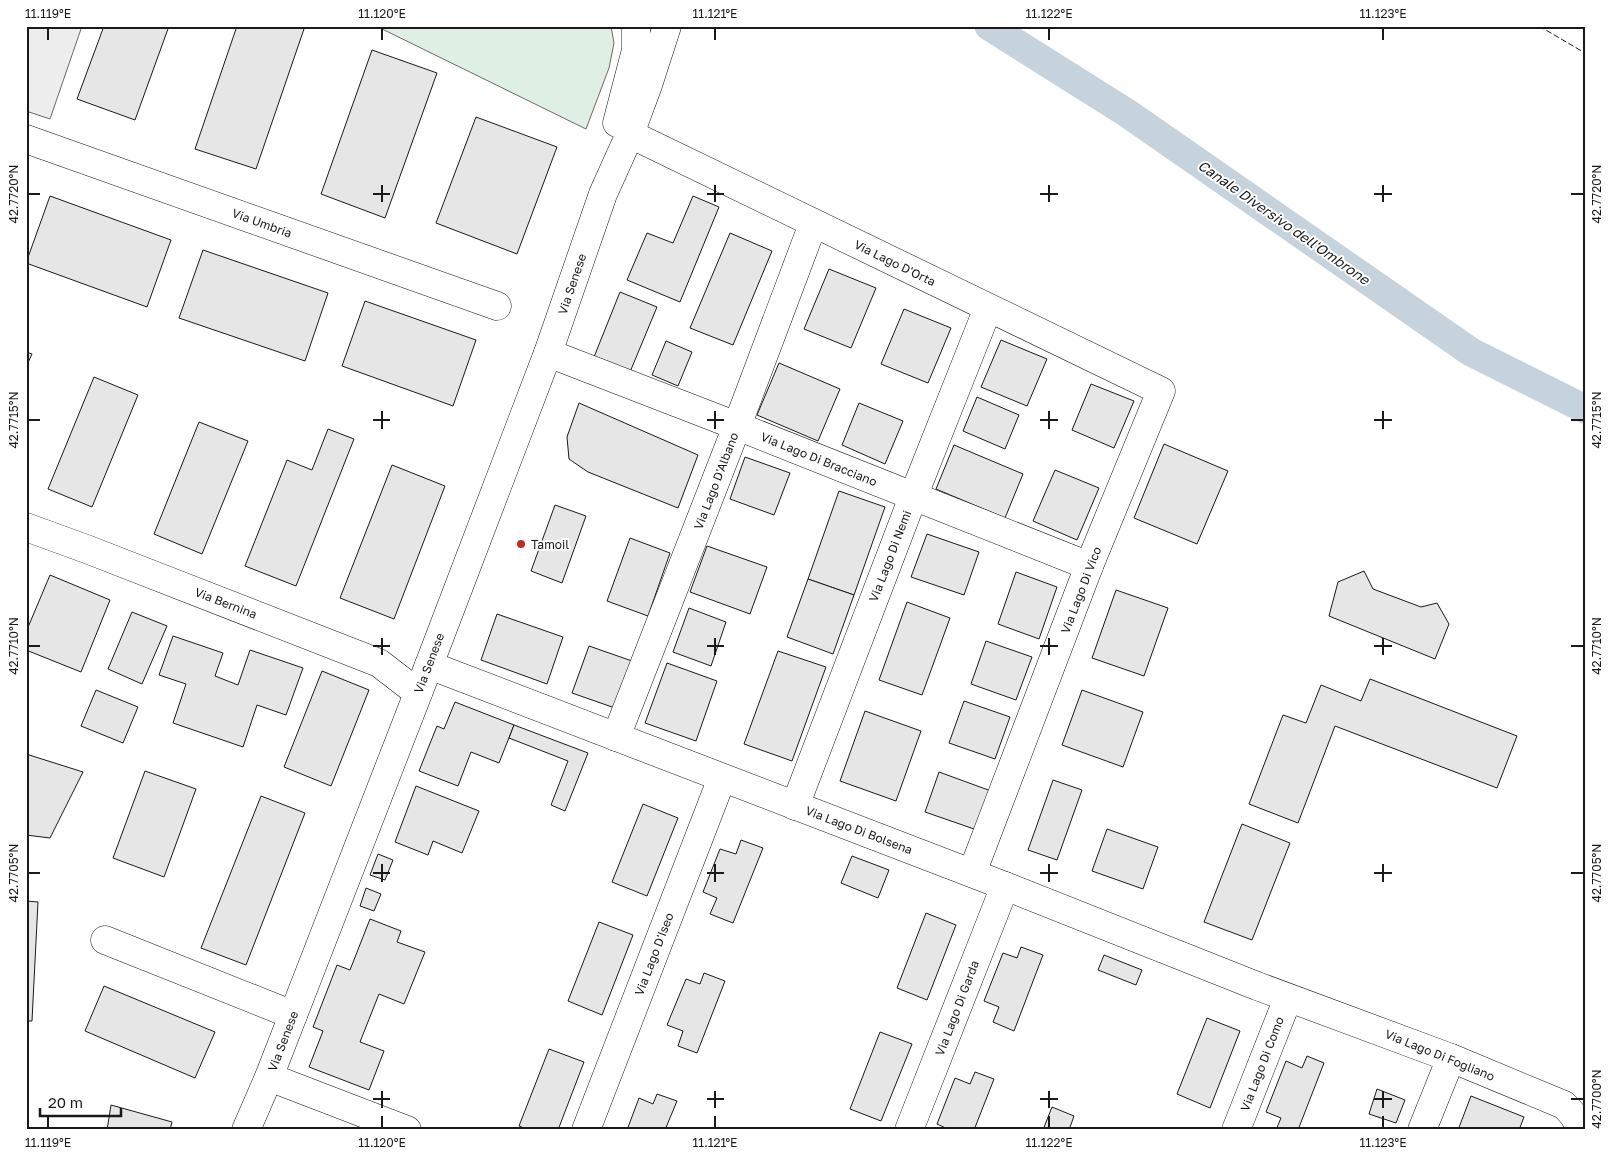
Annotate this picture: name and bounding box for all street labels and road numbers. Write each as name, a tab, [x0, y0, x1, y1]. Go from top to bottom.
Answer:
street label: Via Umbria	[230, 205, 294, 241]
street label: Via Lago D'Orta	[852, 237, 938, 289]
street label: Via Senese	[555, 252, 589, 316]
street label: Via Lago Di Bracciano	[759, 429, 879, 489]
street label: Via Lago D'Albano	[691, 430, 741, 532]
street label: Via Lago Di Nemi	[866, 508, 914, 604]
street label: Via Lago Di Vico	[1058, 544, 1104, 636]
street label: Via Bernina	[193, 584, 259, 622]
street label: Via Senese	[411, 631, 447, 695]
street label: Via Lago Di Bolsena	[803, 803, 915, 857]
street label: Via Lago D'Iseo	[631, 910, 677, 998]
street label: Via Lago Di Garda	[932, 958, 982, 1058]
street label: Via Senese	[265, 1009, 301, 1073]
street label: Via Lago Di Como	[1237, 1015, 1287, 1113]
street label: Via Lago Di Fogliano	[1383, 1026, 1497, 1084]

